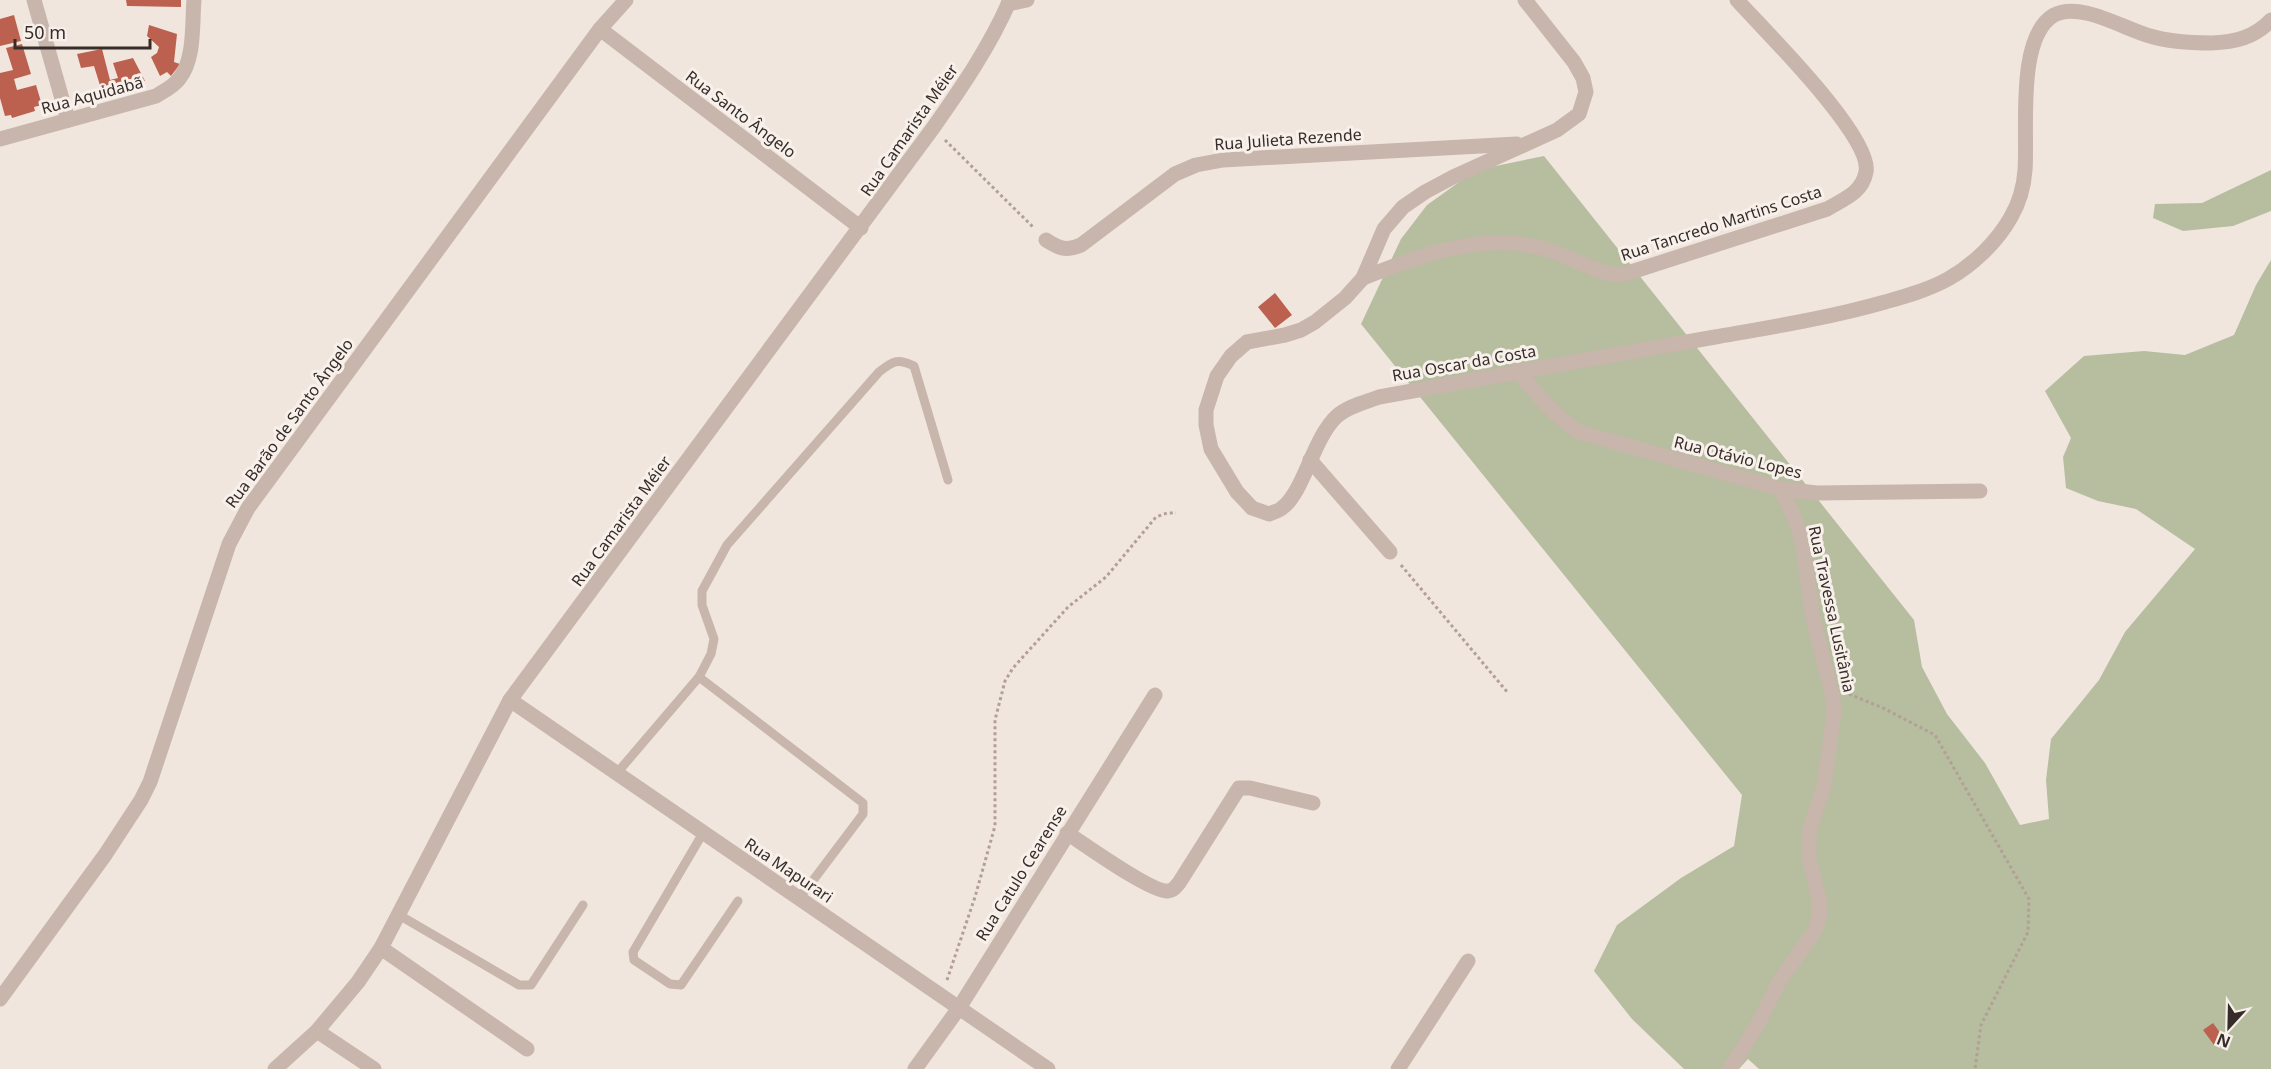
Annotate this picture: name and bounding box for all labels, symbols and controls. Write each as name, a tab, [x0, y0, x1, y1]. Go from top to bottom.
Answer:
scale bar	[15, 12, 150, 50]
text: 50 m	[24, 20, 66, 44]
street label: Rua Camarista Méier	[855, 59, 963, 200]
street label: Rua Santo Ângelo	[681, 65, 801, 163]
street label: Rua Aquidabã	[39, 71, 145, 119]
street label: Rua Julieta Rezende	[1214, 123, 1362, 155]
street label: Rua Tancredo Martins Costa	[1618, 180, 1824, 266]
street label: Rua Barão de Santo Ângelo	[220, 334, 358, 512]
street label: Rua Oscar da Costa	[1390, 340, 1538, 386]
street label: Rua Otávio Lopes	[1672, 430, 1804, 484]
street label: Rua Camarista Méier	[566, 451, 676, 591]
street label: Rua Travessa Lusitânia	[1804, 524, 1860, 694]
street label: Rua Catulo Cearense	[970, 801, 1072, 945]
street label: Rua Mapurari	[740, 832, 838, 908]
north arrow	[2199, 997, 2259, 1057]
text: N	[2213, 1028, 2234, 1054]

